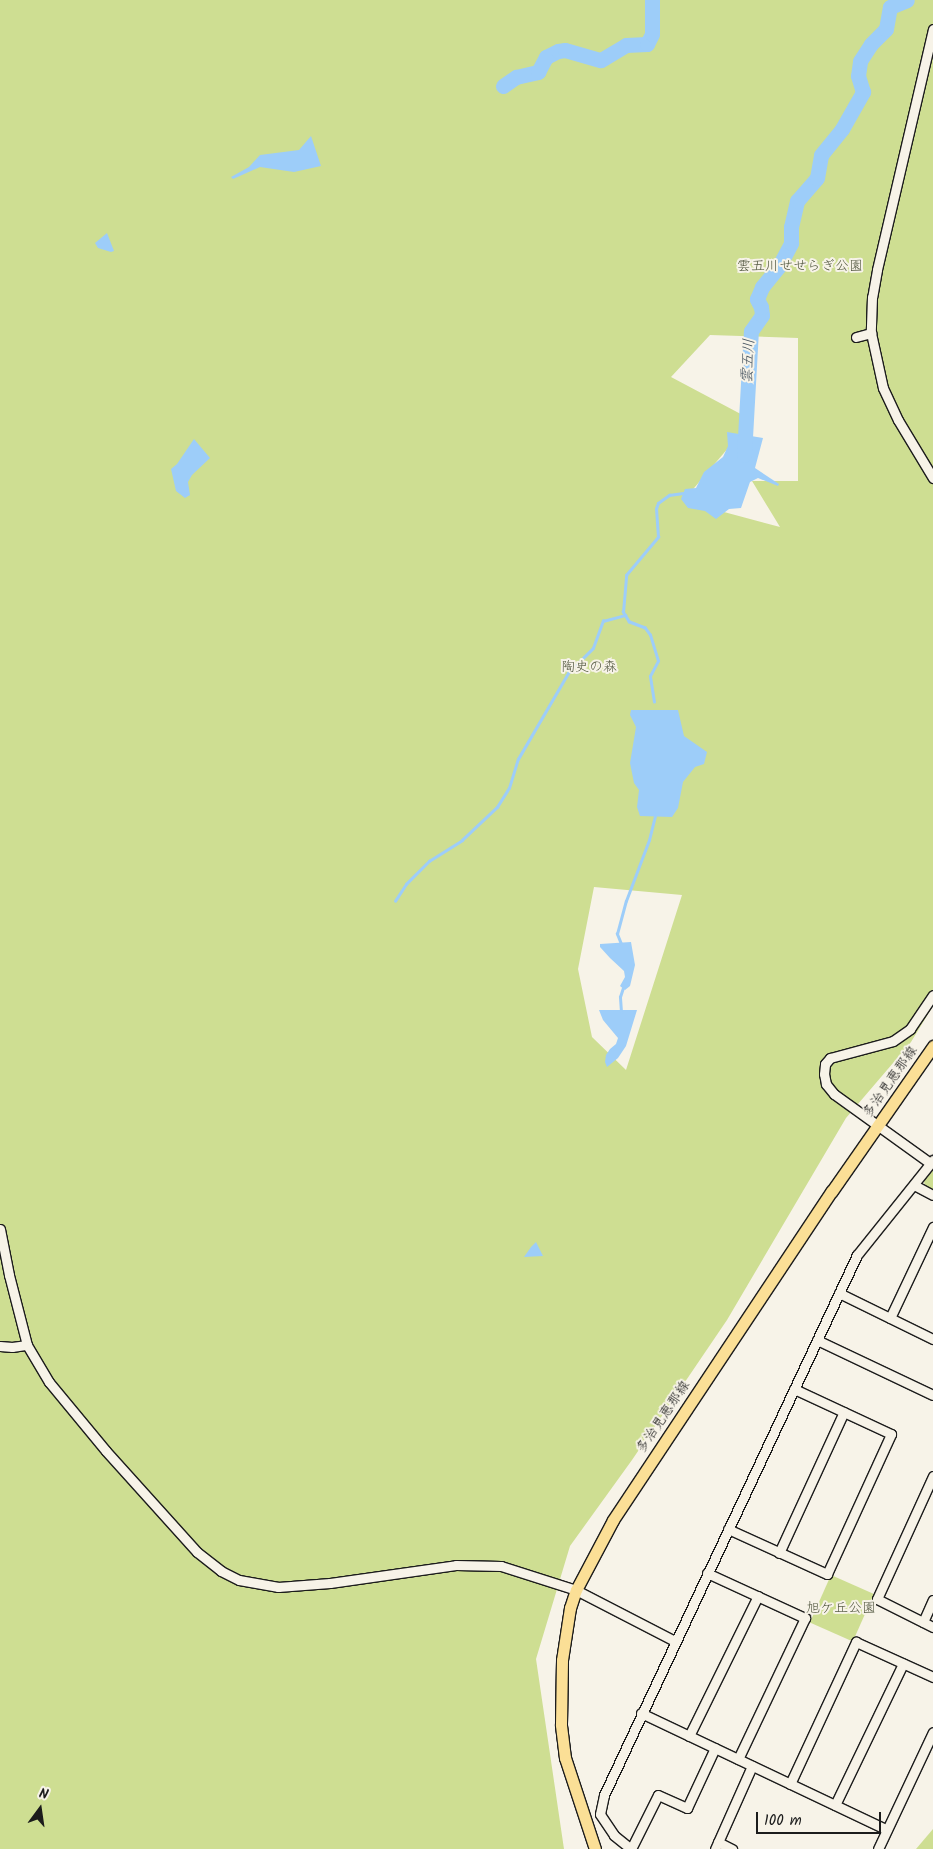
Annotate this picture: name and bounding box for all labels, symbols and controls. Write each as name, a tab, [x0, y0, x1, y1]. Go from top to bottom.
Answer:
park label: 雲五川せせらぎ公園	[737, 258, 863, 274]
water label: 雲五川	[739, 338, 759, 384]
park label: 陶史の森	[561, 659, 617, 675]
street label: 多治見恵那線	[859, 1043, 921, 1121]
street label: 多治見恵那線	[633, 1377, 693, 1457]
park label: 旭ケ丘公園	[806, 1600, 876, 1616]
text: N	[37, 1783, 51, 1806]
north arrow	[15, 1784, 65, 1834]
scale bar	[758, 1802, 883, 1834]
text: 100 m	[764, 1809, 802, 1833]

